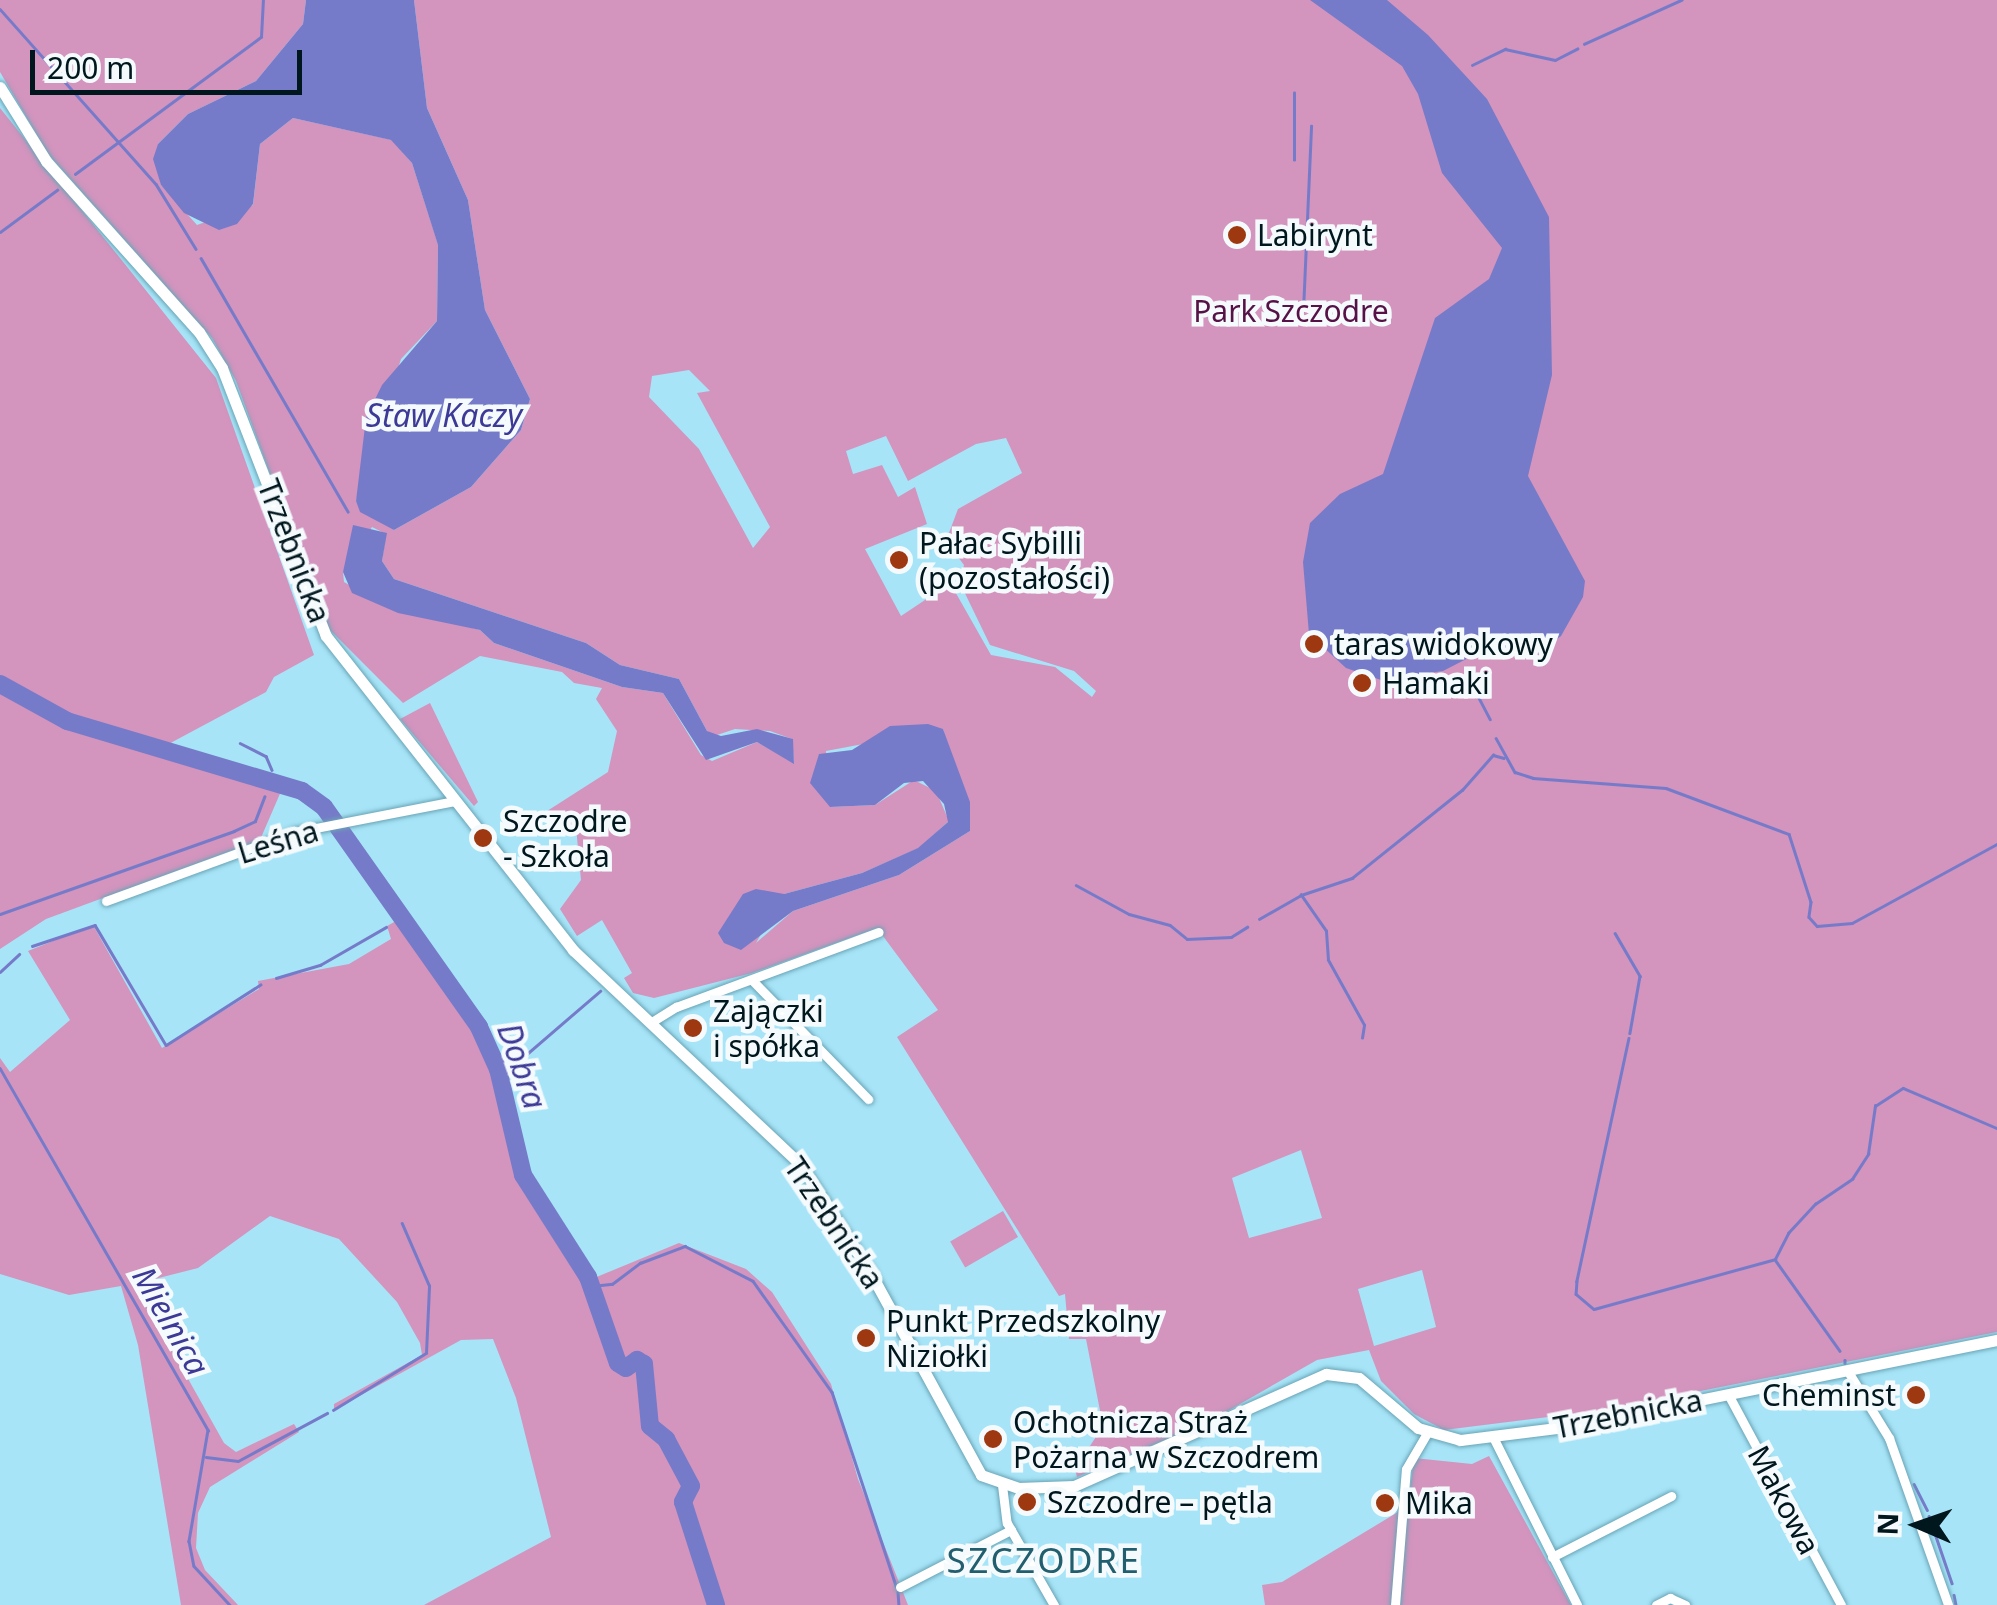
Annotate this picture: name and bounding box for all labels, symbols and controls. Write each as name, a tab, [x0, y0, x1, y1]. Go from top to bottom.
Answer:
scale bar	[35, 30, 308, 92]
text: 200 m	[47, 47, 134, 88]
place label: Labirynt	[1257, 217, 1373, 253]
marker: Labirynt	[1226, 224, 1248, 246]
park label: Park Szczodre	[1193, 293, 1389, 329]
water label: Staw Kaczy	[366, 396, 522, 434]
street label: Trzebnicka	[250, 474, 338, 628]
place label: Pałac Sybilli (pozostałości)	[919, 525, 1110, 596]
marker: Pałac Sybilli (pozostałości)	[888, 549, 910, 571]
place label: taras widokowy	[1334, 626, 1553, 662]
marker: taras widokowy	[1303, 633, 1325, 655]
place label: Hamaki	[1382, 665, 1490, 701]
marker: Hamaki	[1351, 672, 1373, 694]
place label: Szczodre - Szkoła	[503, 803, 627, 874]
street label: Leśna	[233, 813, 323, 871]
marker: Szczodre - Szkoła	[472, 827, 494, 849]
place label: Zajączki i spółka	[713, 993, 824, 1064]
marker: Zajączki i spółka	[682, 1017, 704, 1039]
water label: Dobra	[489, 1018, 555, 1114]
street label: Trzebnicka	[777, 1151, 891, 1295]
water label: Mielnica	[125, 1260, 217, 1382]
place label: Punkt Przedszkolny Niziołki	[886, 1303, 1160, 1374]
marker: Punkt Przedszkolny Niziołki	[855, 1327, 877, 1349]
place label: Cheminst	[1762, 1377, 1896, 1413]
street label: Trzebnicka	[1551, 1382, 1705, 1446]
marker: Cheminst	[1905, 1384, 1927, 1406]
place label: Ochotnicza Straż Pożarna w Szczodrem	[1013, 1404, 1319, 1474]
marker: Ochotnicza Straż Pożarna w Szczodrem	[982, 1428, 1004, 1450]
street label: Makowa	[1740, 1439, 1828, 1561]
north arrow	[1867, 1475, 1967, 1575]
place label: Szczodre – pętla	[1047, 1484, 1273, 1520]
place label: Mika	[1405, 1485, 1473, 1521]
marker: Szczodre – pętla	[1016, 1491, 1038, 1513]
marker: Mika	[1374, 1492, 1396, 1514]
text: N	[1868, 1512, 1906, 1536]
district label: SZCZODRE	[947, 1539, 1141, 1581]

